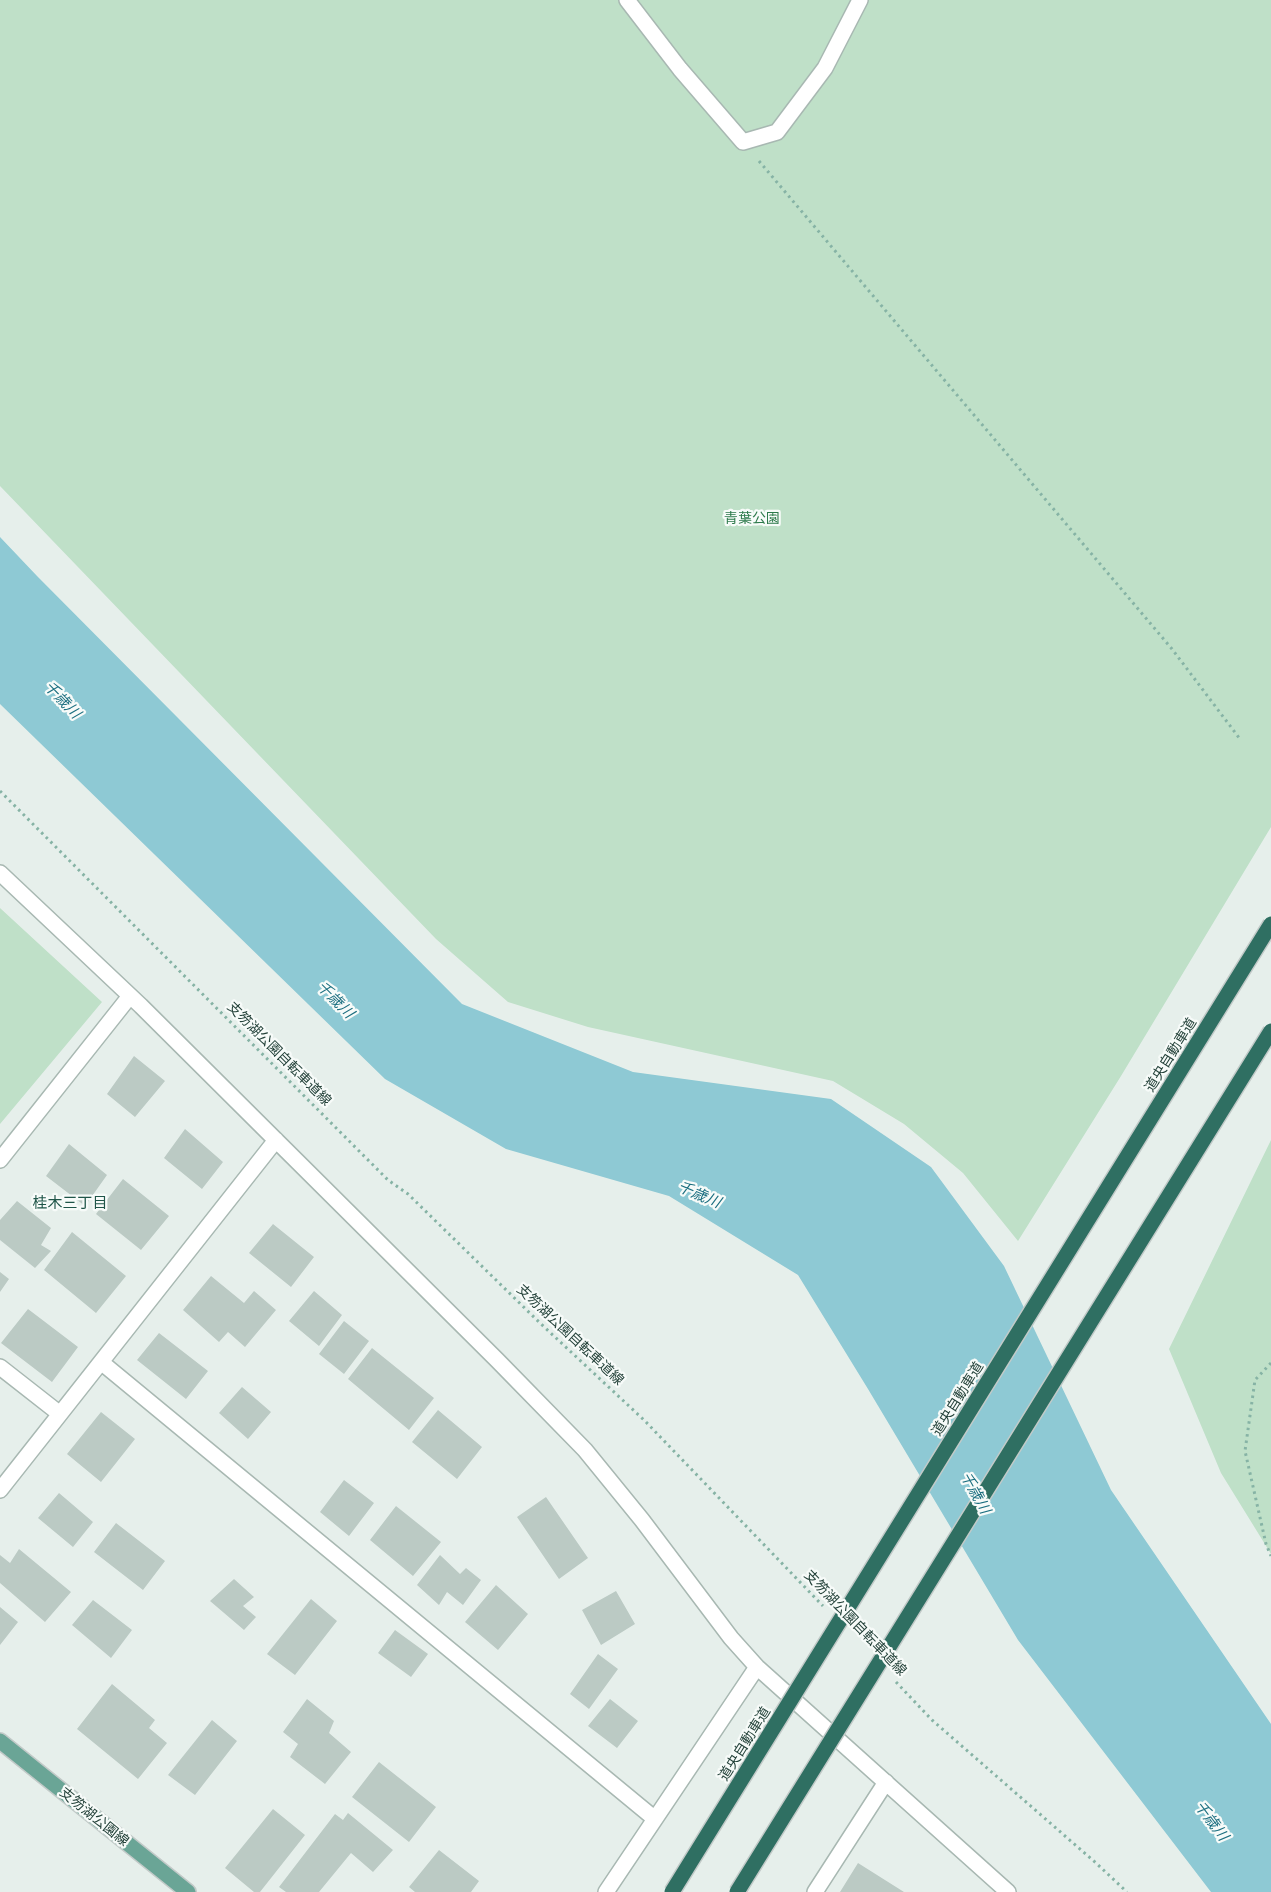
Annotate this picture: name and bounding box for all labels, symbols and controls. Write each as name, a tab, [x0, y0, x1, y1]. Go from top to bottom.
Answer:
park label: 青葉公園	[724, 511, 780, 527]
water label: 千歳川	[40, 678, 84, 722]
water label: 千歳川	[313, 978, 357, 1022]
street label: 支笏湖公園自転車道線	[224, 999, 334, 1109]
street label: 道央自動車道	[1142, 1015, 1200, 1095]
water label: 千歳川	[675, 1178, 723, 1212]
district label: 桂木三丁目	[33, 1195, 107, 1213]
street label: 支笏湖公園自転車道線	[513, 1281, 627, 1389]
street label: 道央自動車道	[929, 1359, 987, 1439]
water label: 千歳川	[956, 1469, 994, 1517]
street label: 支笏湖公園自転車道線	[800, 1567, 910, 1679]
street label: 道央自動車道	[716, 1704, 774, 1784]
street label: 支笏湖公園線	[56, 1784, 132, 1850]
water label: 千歳川	[1190, 1798, 1232, 1844]

